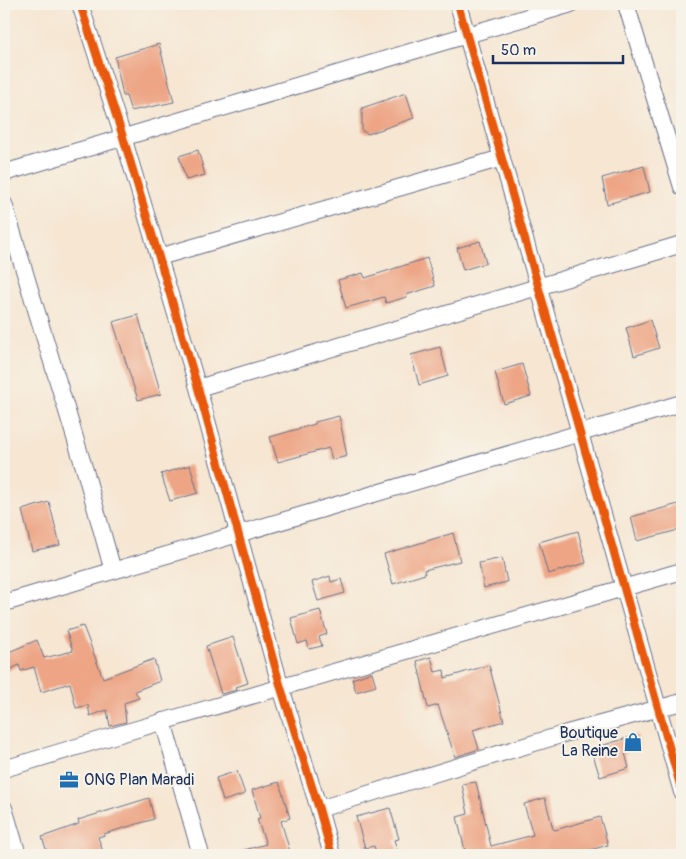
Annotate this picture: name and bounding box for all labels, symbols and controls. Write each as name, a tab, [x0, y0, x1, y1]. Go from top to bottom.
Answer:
scale bar	[493, 32, 624, 64]
text: 50 m	[501, 41, 536, 60]
place label: Boutique La Reine	[560, 723, 618, 761]
shop icon: Boutique La Reine	[622, 731, 644, 753]
office icon: ONG Plan Maradi	[58, 769, 80, 791]
place label: ONG Plan Maradi	[84, 770, 194, 790]

